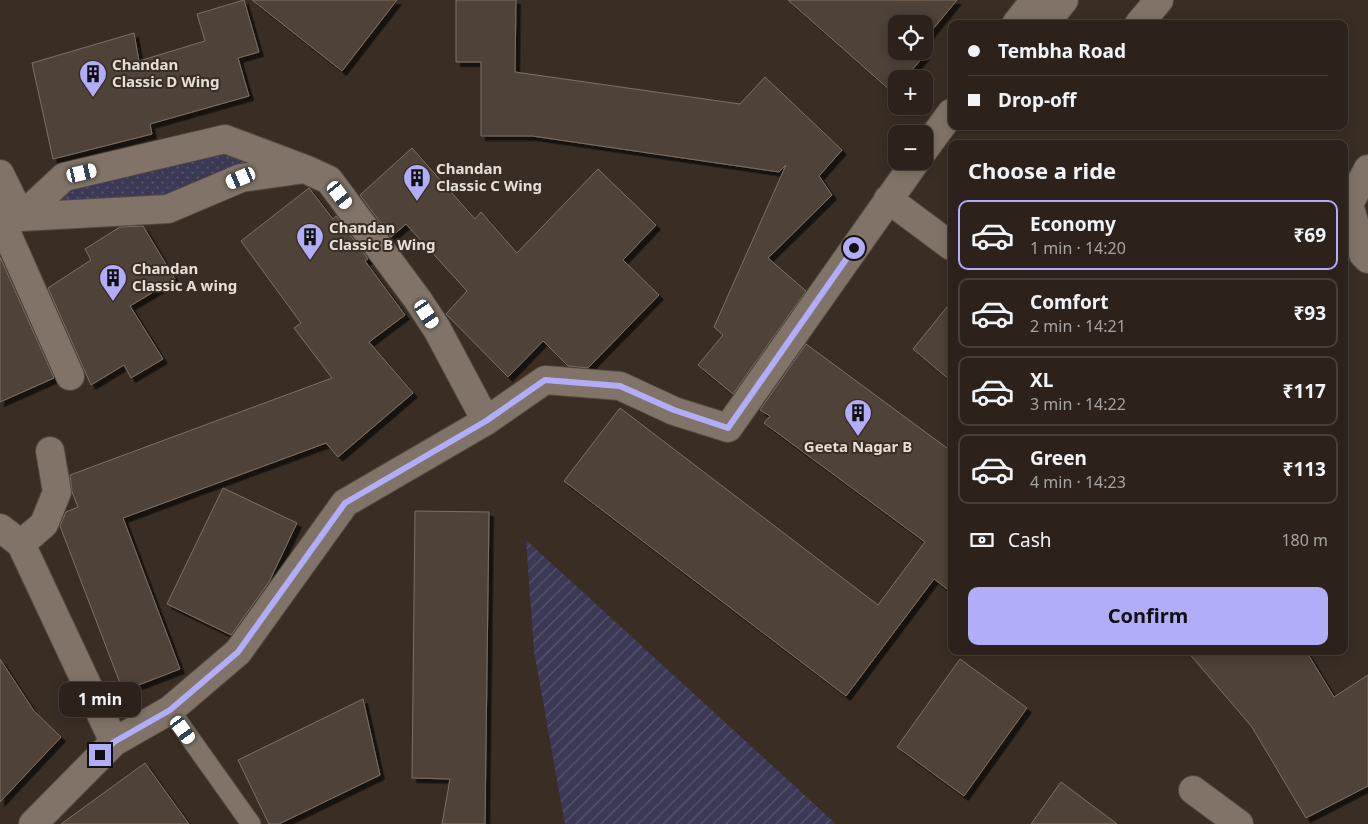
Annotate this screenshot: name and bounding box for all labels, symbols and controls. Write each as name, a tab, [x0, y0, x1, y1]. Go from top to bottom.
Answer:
map controls	[888, 15, 933, 170]
button: locate	[888, 15, 933, 60]
text: Tembha Road	[998, 38, 1126, 64]
place label: Chandan Classic D Wing	[112, 54, 219, 91]
building icon: Chandan Classic D Wing	[78, 59, 108, 98]
button: +	[888, 70, 933, 115]
text: Drop-off	[998, 87, 1077, 113]
button: −	[888, 125, 933, 170]
text: Choose a ride	[968, 155, 1116, 185]
place label: Chandan Classic C Wing	[436, 158, 542, 195]
car	[65, 162, 98, 184]
building icon: Chandan Classic C Wing	[402, 163, 432, 202]
car	[224, 165, 257, 191]
car	[324, 179, 355, 211]
text: Economy	[1030, 211, 1116, 237]
icon: car	[970, 213, 1015, 258]
place label: Chandan Classic B Wing	[329, 217, 435, 254]
building icon: Chandan Classic B Wing	[295, 222, 325, 261]
text: ₹69	[1293, 222, 1326, 248]
route start	[843, 237, 865, 259]
text: 1 min · 14:20	[1030, 237, 1126, 259]
place label: Chandan Classic A wing	[132, 258, 237, 295]
building icon: Chandan Classic A wing	[98, 263, 128, 302]
text: Comfort	[1030, 289, 1109, 315]
icon: car	[970, 291, 1015, 336]
car	[412, 297, 441, 331]
text: ₹93	[1293, 300, 1326, 326]
text: 2 min · 14:21	[1030, 315, 1126, 337]
text: XL	[1030, 367, 1053, 393]
icon: car	[970, 369, 1015, 414]
text: ₹117	[1283, 378, 1326, 404]
text: 3 min · 14:22	[1030, 393, 1126, 415]
building icon: Geeta Nagar B	[843, 398, 873, 437]
place label: Geeta Nagar B	[804, 436, 912, 456]
text: Green	[1030, 445, 1087, 471]
icon: car	[970, 447, 1015, 492]
text: ₹113	[1283, 456, 1326, 482]
text: 4 min · 14:23	[1030, 471, 1126, 493]
icon: cash	[968, 526, 996, 554]
text: Cash	[1008, 527, 1052, 553]
text: 180 m	[1281, 529, 1328, 551]
button: Confirm	[968, 587, 1328, 645]
callout: 1 min	[59, 682, 141, 718]
text: 1 min	[78, 688, 122, 710]
car	[168, 713, 197, 747]
route end	[89, 744, 111, 766]

